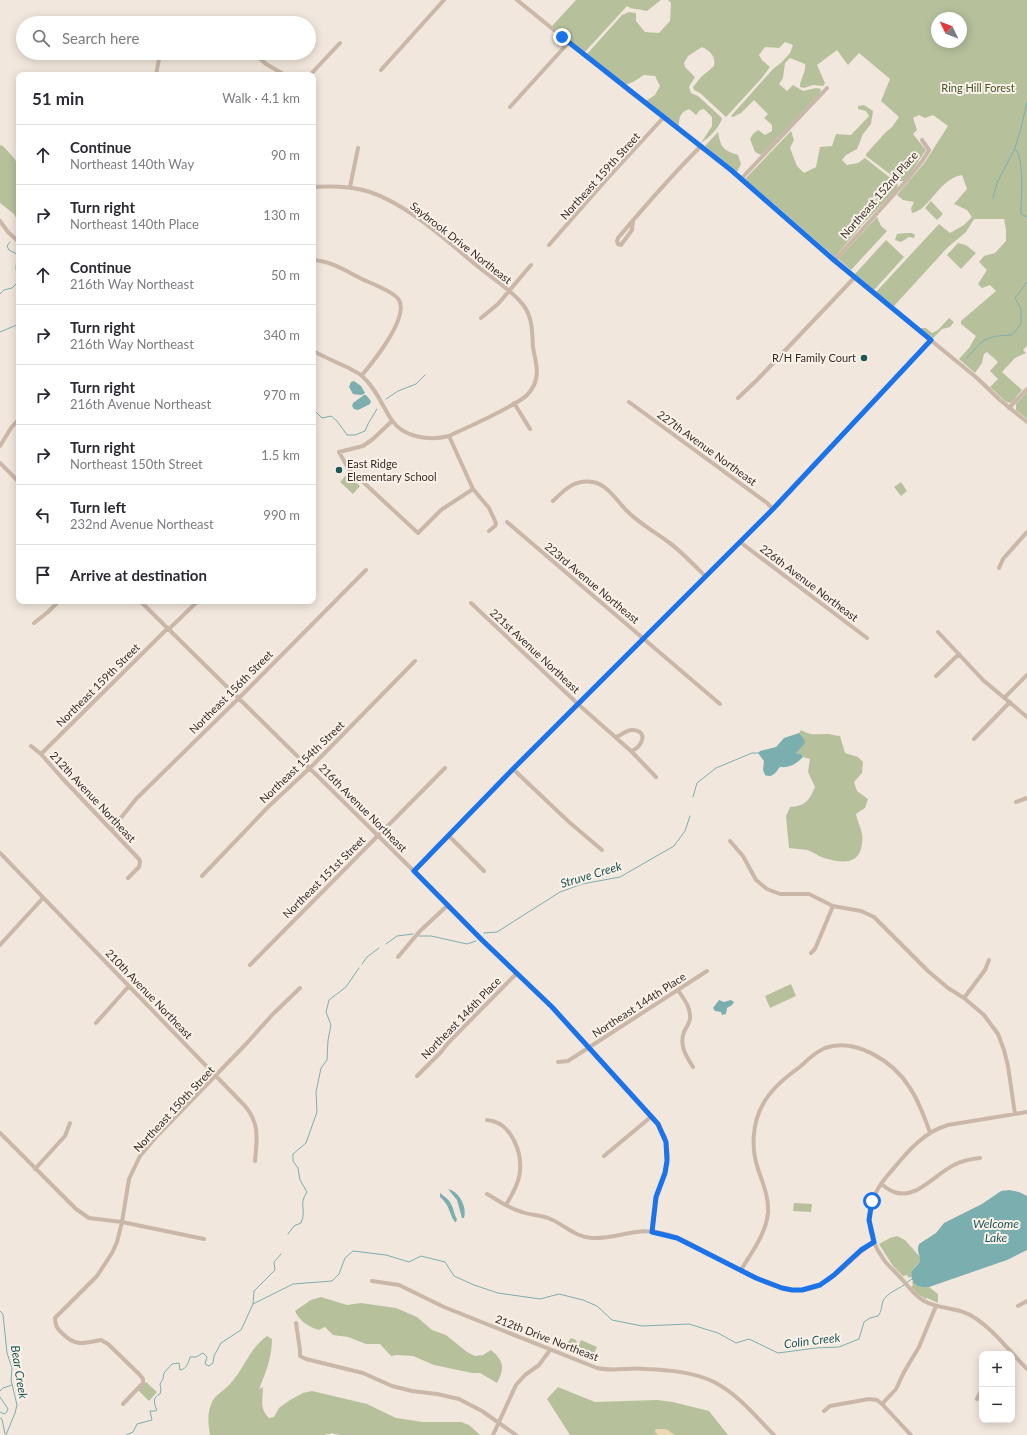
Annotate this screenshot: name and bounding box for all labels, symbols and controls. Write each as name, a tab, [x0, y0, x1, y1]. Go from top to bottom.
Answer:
north arrow	[931, 12, 967, 48]
search box	[16, 16, 316, 60]
icon: search	[30, 27, 52, 49]
route end	[553, 28, 571, 46]
text: Search here	[62, 29, 139, 47]
park label: Ring Hill Forest	[941, 81, 1015, 94]
text: 51 min	[32, 88, 84, 109]
text: Walk · 4.1 km	[222, 90, 300, 106]
street label: Northeast 159th Street	[557, 130, 642, 222]
text: Continue	[70, 138, 131, 156]
icon: ahead	[32, 144, 54, 166]
text: 90 m	[271, 147, 300, 163]
street label: Northeast 152nd Place	[837, 148, 920, 241]
text: Northeast 140th Way	[70, 156, 194, 172]
text: Turn right	[70, 198, 135, 216]
street label: Saybrook Drive Northeast	[408, 199, 515, 286]
icon: right	[32, 204, 54, 226]
text: 130 m	[263, 207, 300, 223]
text: Northeast 140th Place	[70, 216, 199, 232]
text: Continue	[70, 258, 131, 276]
icon: ahead	[32, 264, 54, 286]
text: 50 m	[271, 267, 300, 283]
text: 216th Way Northeast	[70, 276, 194, 292]
text: Turn right	[70, 318, 135, 336]
icon: right	[32, 324, 54, 346]
text: 340 m	[263, 327, 300, 343]
text: 216th Way Northeast	[70, 336, 194, 352]
place label: R/H Family Court	[772, 351, 856, 364]
marker: R/H Family Court	[859, 353, 869, 363]
text: Turn right	[70, 378, 135, 396]
icon: right	[32, 384, 54, 406]
text: 970 m	[263, 387, 300, 403]
text: 216th Avenue Northeast	[70, 396, 211, 412]
street label: 227th Avenue Northeast	[655, 407, 759, 488]
text: Turn right	[70, 438, 135, 456]
icon: right	[32, 444, 54, 466]
text: 1.5 km	[261, 447, 300, 463]
text: Northeast 150th Street	[70, 456, 203, 472]
place label: East Ridge Elementary School	[347, 457, 437, 483]
marker: East Ridge Elementary School	[334, 465, 344, 475]
text: Turn left	[70, 498, 126, 516]
icon: left	[32, 504, 54, 526]
text: 990 m	[263, 507, 300, 523]
text: 232nd Avenue Northeast	[70, 516, 214, 532]
street label: 223rd Avenue Northeast	[542, 539, 642, 626]
street label: 226th Avenue Northeast	[758, 541, 861, 624]
icon: arrive	[32, 564, 54, 586]
text: Arrive at destination	[70, 566, 207, 584]
street label: 221st Avenue Northeast	[488, 606, 583, 696]
street label: Northeast 159th Street	[53, 640, 142, 729]
street label: Northeast 156th Street	[186, 647, 275, 736]
street label: Northeast 154th Street	[257, 718, 347, 805]
street label: 212th Avenue Northeast	[48, 749, 139, 845]
street label: 216th Avenue Northeast	[317, 761, 410, 855]
street label: Northeast 151st Street	[280, 833, 368, 920]
water label: Struve Creek	[558, 858, 624, 891]
street label: 210th Avenue Northeast	[103, 946, 196, 1041]
street label: Northeast 144th Place	[589, 969, 688, 1040]
street label: Northeast 146th Place	[418, 974, 503, 1061]
street label: Northeast 150th Street	[131, 1063, 217, 1154]
route start	[863, 1192, 881, 1210]
water label: Welcome Lake	[973, 1216, 1019, 1245]
street label: 212th Drive Northeast	[494, 1312, 601, 1363]
water label: Colin Creek	[783, 1330, 841, 1351]
water label: Bear Creek	[8, 1344, 31, 1400]
map controls	[979, 1351, 1015, 1423]
button: +	[979, 1351, 1015, 1387]
button: −	[979, 1387, 1015, 1423]

